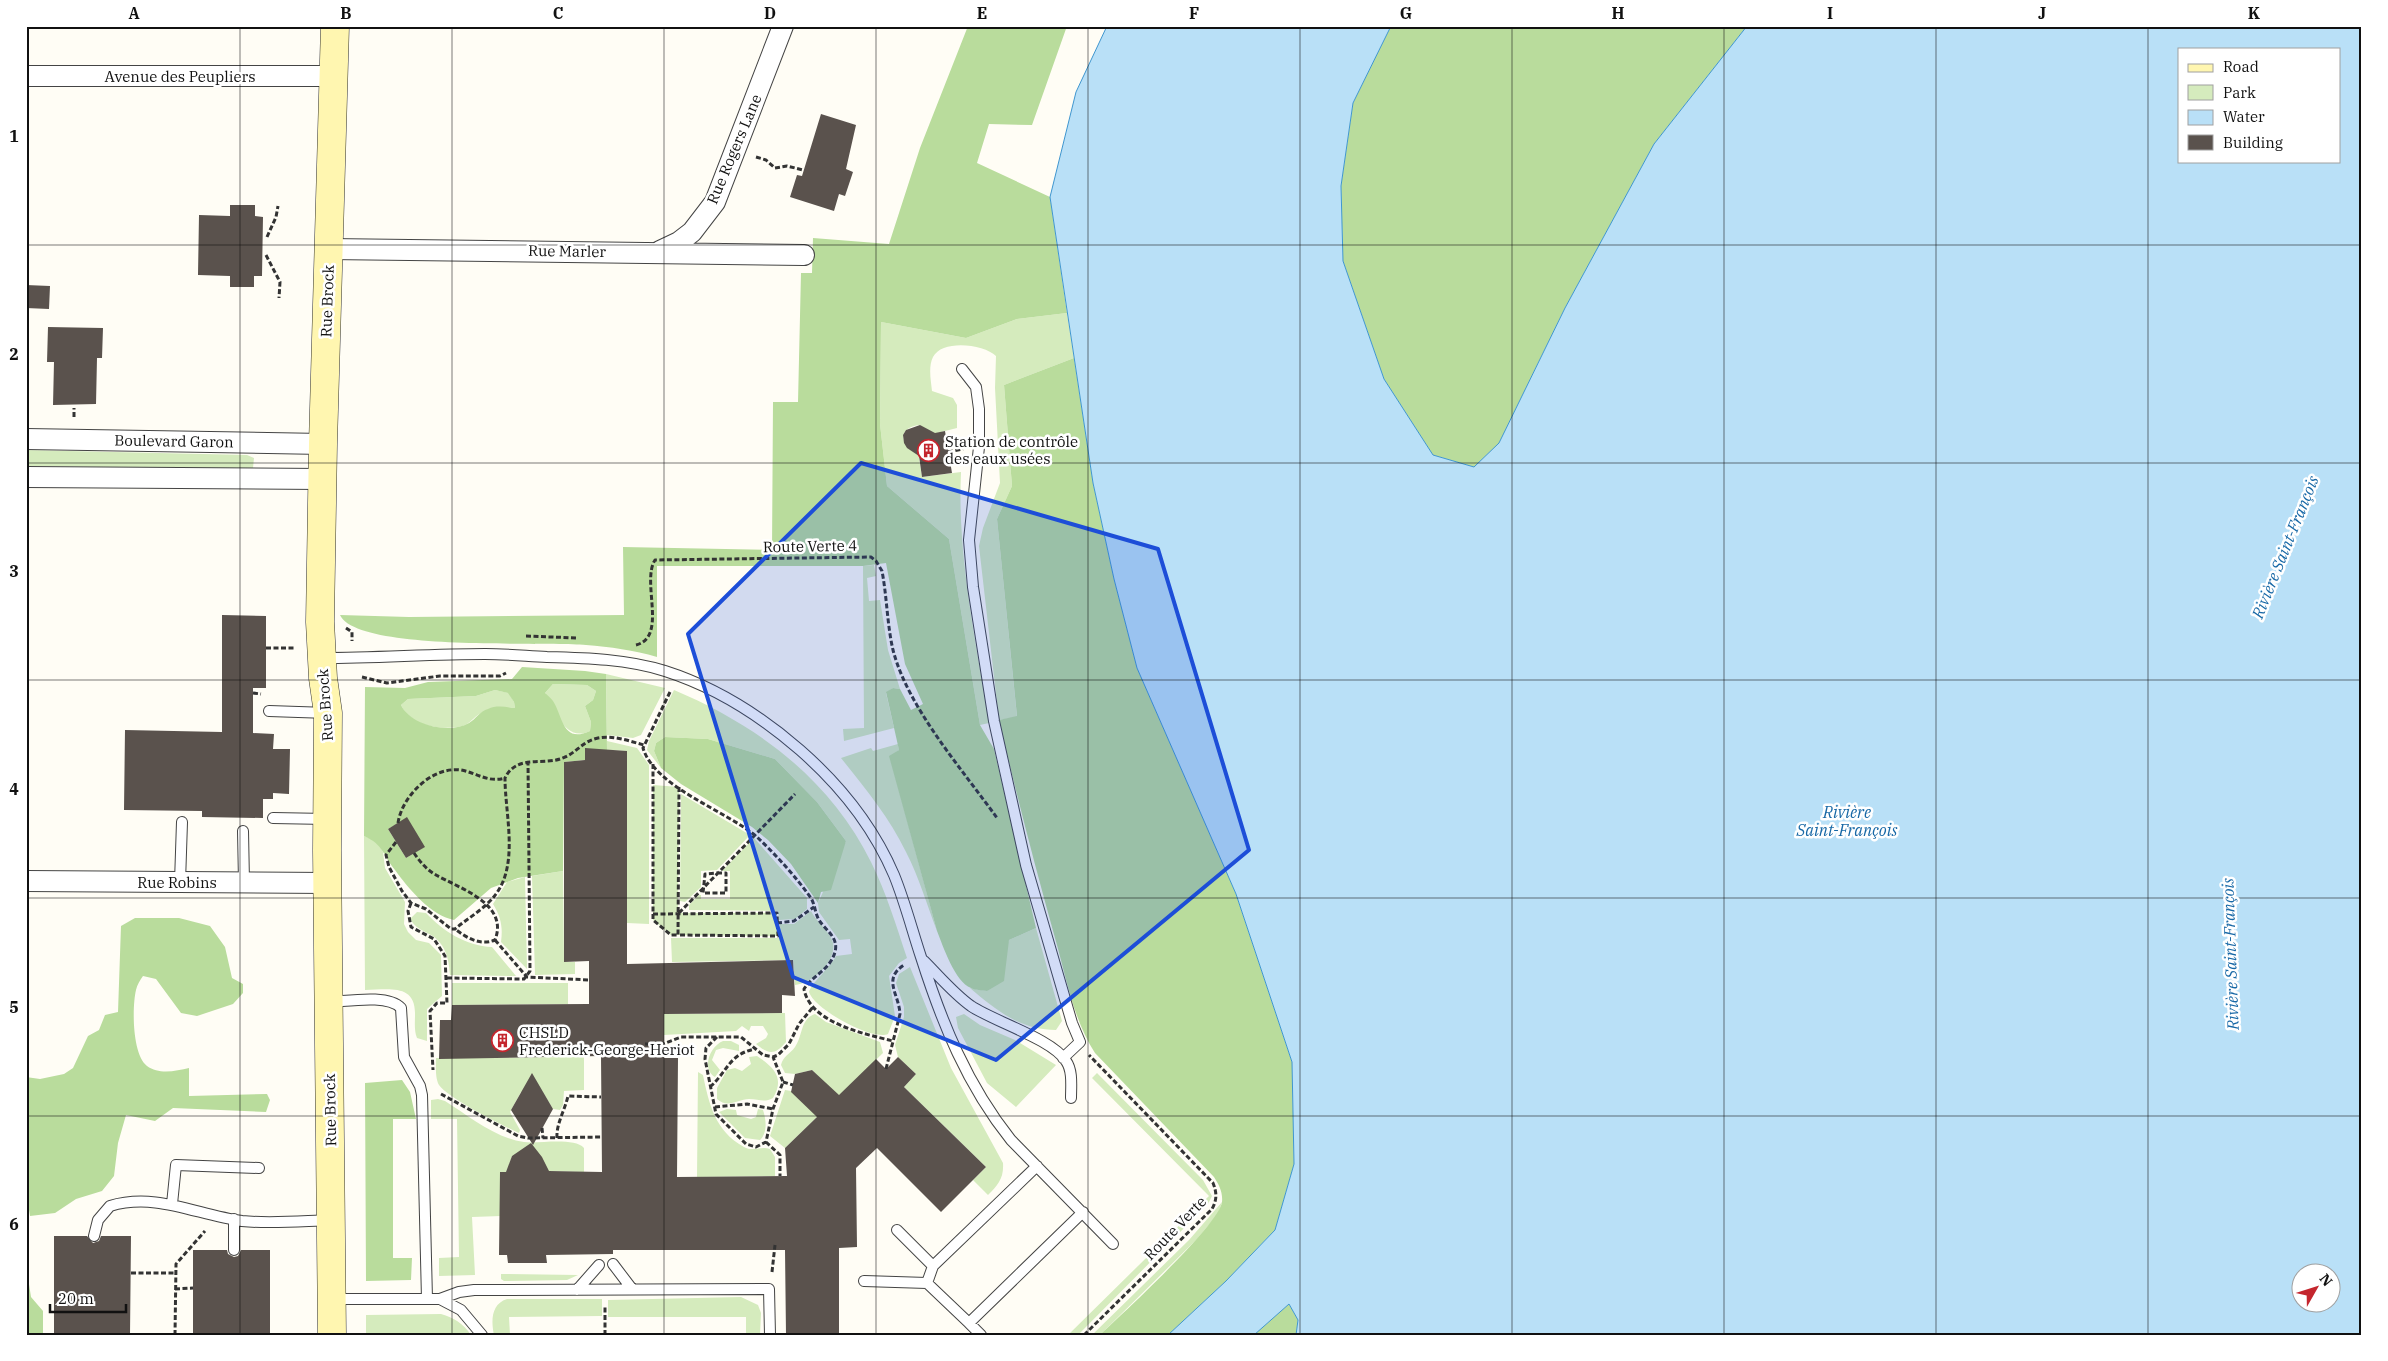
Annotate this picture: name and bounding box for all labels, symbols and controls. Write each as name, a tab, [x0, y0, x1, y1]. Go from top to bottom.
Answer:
text: A	[128, 3, 140, 23]
text: B	[340, 3, 352, 23]
text: C	[553, 3, 563, 23]
text: D	[764, 3, 776, 23]
text: E	[977, 3, 987, 23]
text: F	[1189, 3, 1199, 23]
text: G	[1400, 3, 1412, 23]
text: H	[1612, 3, 1625, 23]
text: I	[1827, 3, 1833, 23]
text: J	[2038, 3, 2046, 23]
text: K	[2248, 3, 2261, 23]
legend	[2178, 48, 2340, 162]
text: Road	[2223, 57, 2259, 76]
street label: Avenue des Peupliers	[105, 67, 256, 86]
text: Park	[2223, 83, 2256, 102]
street label: Rue Rogers Lane	[702, 91, 766, 207]
text: Water	[2223, 107, 2265, 126]
text: 1	[9, 126, 19, 146]
text: Building	[2223, 133, 2283, 152]
street label: Rue Marler	[528, 241, 606, 261]
street label: Rue Brock	[316, 264, 338, 338]
text: 2	[9, 344, 19, 364]
street label: Boulevard Garon	[114, 430, 234, 452]
place label: Station de contrôle des eaux usées	[945, 432, 1078, 468]
building icon: Station de contrôle des eaux usées	[917, 438, 941, 462]
water label: Rivière Saint-François	[2247, 473, 2323, 622]
street label: Route Verte 4	[763, 536, 857, 556]
text: 3	[9, 561, 19, 581]
street label: Rue Brock	[313, 668, 337, 742]
text: 4	[9, 779, 19, 799]
water label: Rivière Saint-François	[1796, 802, 1897, 840]
street label: Rue Robins	[137, 873, 217, 892]
water label: Rivière Saint-François	[2217, 878, 2243, 1031]
text: 5	[9, 997, 19, 1017]
place label: CHSLD Frederick-George-Heriot	[519, 1023, 695, 1059]
building icon: CHSLD Frederick-George-Heriot	[491, 1029, 515, 1053]
street label: Rue Brock	[320, 1073, 340, 1146]
street label: Route Verte	[1140, 1192, 1210, 1264]
text: 6	[9, 1214, 19, 1234]
north arrow	[2290, 1264, 2340, 1314]
text: N	[2316, 1270, 2337, 1290]
scale bar	[50, 1281, 126, 1313]
text: 20 m	[58, 1289, 94, 1308]

